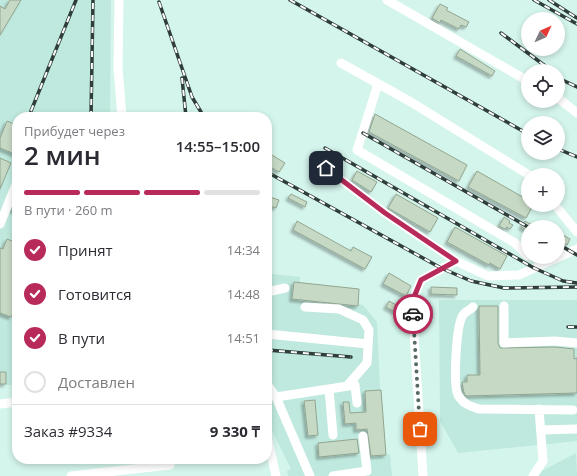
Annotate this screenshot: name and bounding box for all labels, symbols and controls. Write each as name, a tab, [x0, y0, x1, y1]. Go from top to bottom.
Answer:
north arrow	[521, 12, 565, 56]
map controls	[521, 12, 565, 264]
button: locate	[521, 64, 565, 108]
button: layers	[521, 116, 565, 160]
text: Прибудет через	[24, 122, 125, 140]
text: 14:55–15:00	[176, 136, 260, 156]
text: 2 мин	[24, 137, 101, 173]
pin	[309, 151, 343, 185]
icon: home	[315, 157, 337, 179]
button: +	[521, 168, 565, 212]
text: В пути · 260 m	[24, 201, 113, 219]
button: −	[521, 220, 565, 264]
icon: check	[24, 239, 46, 261]
text: Принят	[58, 240, 113, 260]
text: 14:34	[227, 241, 260, 259]
icon: check	[24, 283, 46, 305]
text: Готовится	[58, 284, 132, 304]
text: 14:48	[227, 285, 260, 303]
courier	[393, 294, 433, 334]
icon: car	[402, 303, 424, 325]
icon: check	[24, 327, 46, 349]
text: В пути	[58, 328, 105, 348]
text: 14:51	[227, 329, 260, 347]
text: Доставлен	[58, 372, 135, 392]
pin	[403, 412, 437, 446]
icon: bag	[409, 418, 431, 440]
text: Заказ #9334	[24, 421, 112, 441]
text: 9 330 ₸	[210, 421, 260, 441]

